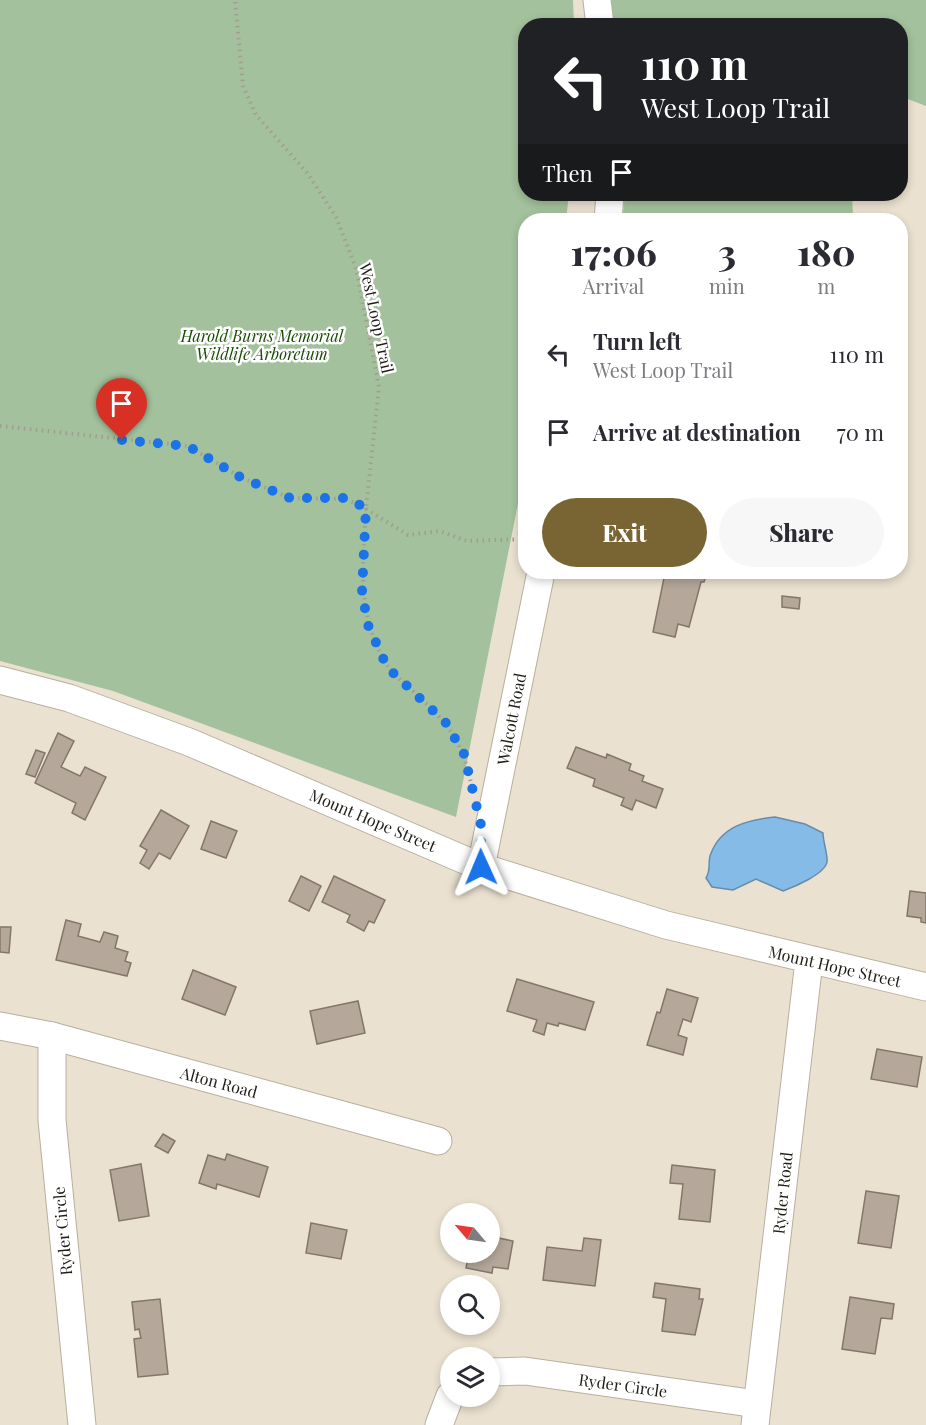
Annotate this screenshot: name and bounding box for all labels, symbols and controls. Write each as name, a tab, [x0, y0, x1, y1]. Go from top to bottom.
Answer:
text: 110 m	[641, 35, 748, 91]
icon: left	[542, 42, 620, 120]
text: West Loop Trail	[641, 89, 830, 125]
icon: arrive	[605, 156, 638, 189]
text: Then	[542, 158, 593, 188]
text: 17:06	[570, 227, 657, 275]
text: 3	[718, 227, 736, 275]
text: 180	[797, 227, 856, 275]
street label: West Loop Trail	[355, 260, 399, 375]
text: Arrival	[583, 272, 644, 299]
text: min	[709, 272, 745, 299]
text: m	[817, 272, 835, 299]
park label: Harold Burns Memorial Wildlife Arboretum	[180, 325, 344, 364]
text: Turn left	[593, 326, 682, 356]
icon: left	[542, 338, 575, 371]
text: 110 m	[830, 339, 884, 369]
text: West Loop Trail	[593, 356, 733, 383]
pin	[96, 378, 147, 440]
icon: arrive	[105, 387, 138, 420]
icon: arrive	[542, 416, 575, 449]
text: Arrive at destination	[593, 417, 801, 447]
text: 70 m	[837, 417, 884, 447]
button: Exit	[542, 498, 707, 567]
button: Share	[719, 498, 884, 567]
street label: Walcott Road	[492, 671, 530, 768]
street label: Mount Hope Street	[306, 784, 440, 856]
position arrow	[449, 835, 513, 899]
street label: Mount Hope Street	[767, 941, 904, 992]
street label: Alton Road	[177, 1061, 260, 1102]
street label: Ryder Road	[767, 1151, 797, 1235]
street label: Ryder Circle	[48, 1186, 76, 1276]
north arrow	[440, 1203, 500, 1263]
map controls	[440, 1203, 500, 1407]
button: search	[440, 1275, 500, 1335]
button: layers	[440, 1347, 500, 1407]
street label: Ryder Circle	[577, 1368, 669, 1402]

